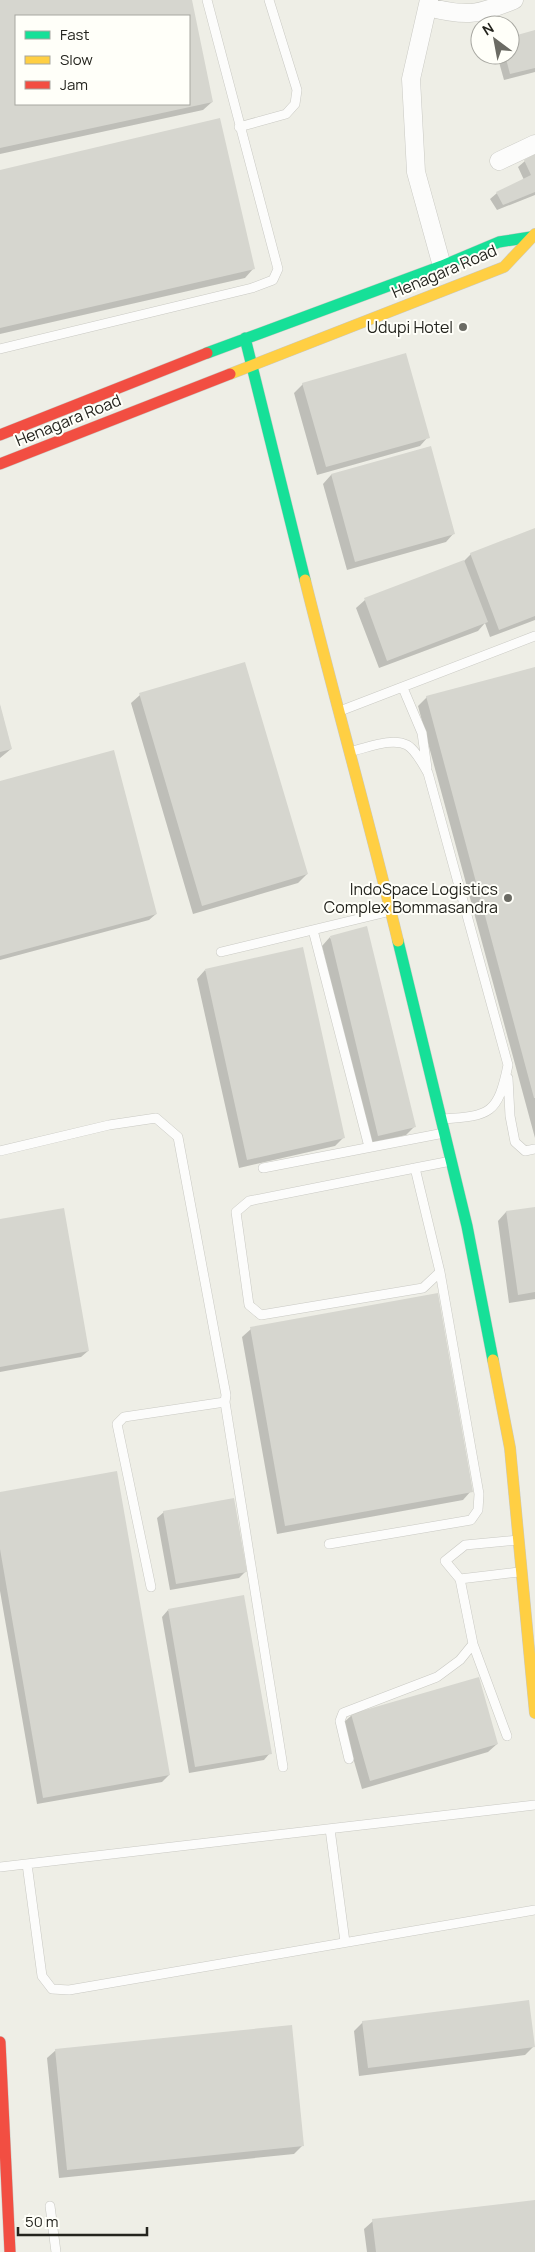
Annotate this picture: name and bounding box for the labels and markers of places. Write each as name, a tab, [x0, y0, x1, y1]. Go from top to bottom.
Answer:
place label: Udupi Hotel	[367, 316, 453, 338]
marker: Udupi Hotel	[457, 321, 469, 333]
place label: IndoSpace Logistics Complex Bommasandra	[324, 878, 498, 918]
marker: IndoSpace Logistics Complex Bommasandra	[502, 892, 514, 904]

